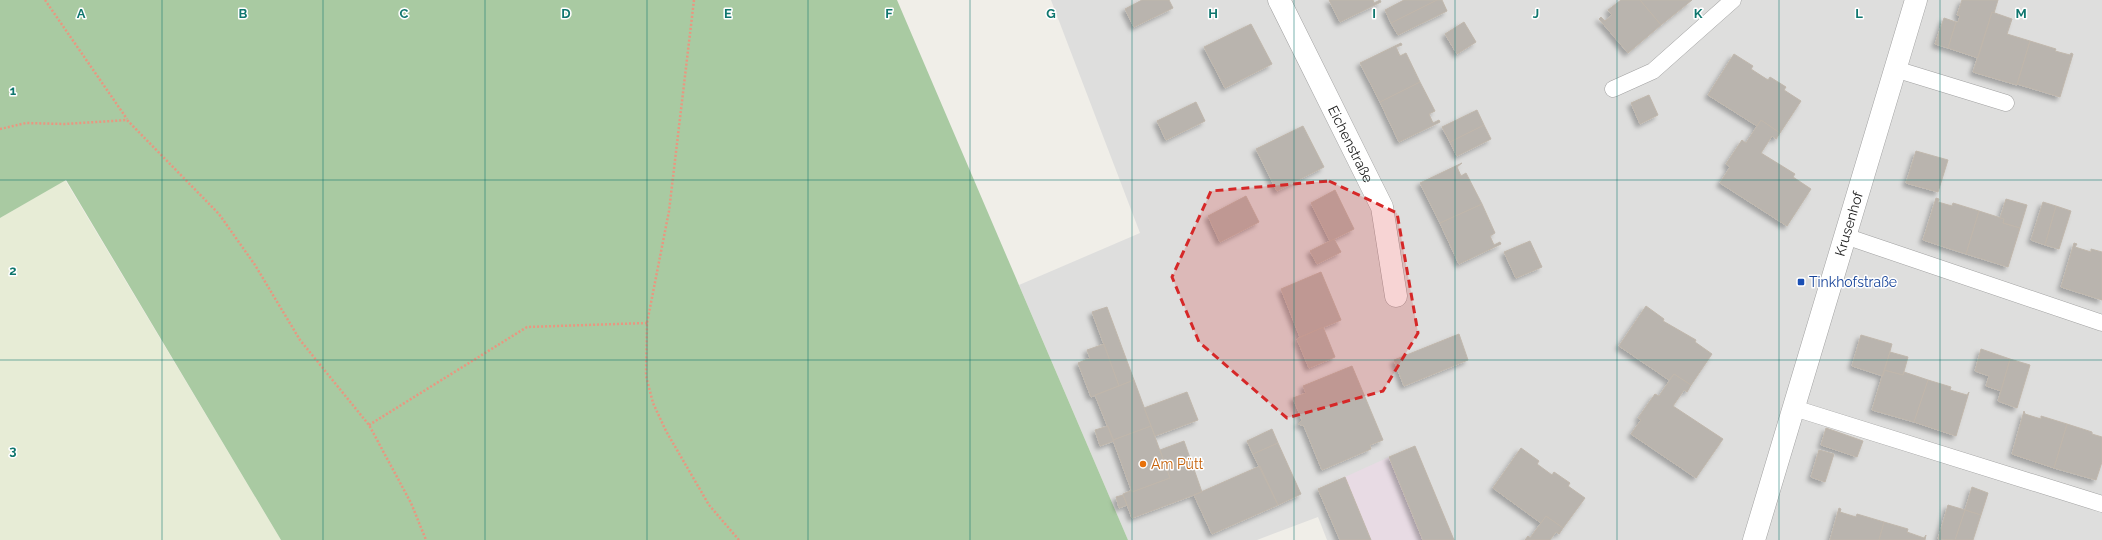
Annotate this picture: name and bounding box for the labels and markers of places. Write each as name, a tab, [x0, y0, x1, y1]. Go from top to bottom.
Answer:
place label: Tinkhofstraße	[1809, 274, 1897, 290]
marker: Tinkhofstraße	[1796, 277, 1806, 287]
place label: Am Pütt	[1151, 456, 1204, 472]
marker: Am Pütt	[1138, 459, 1148, 469]

